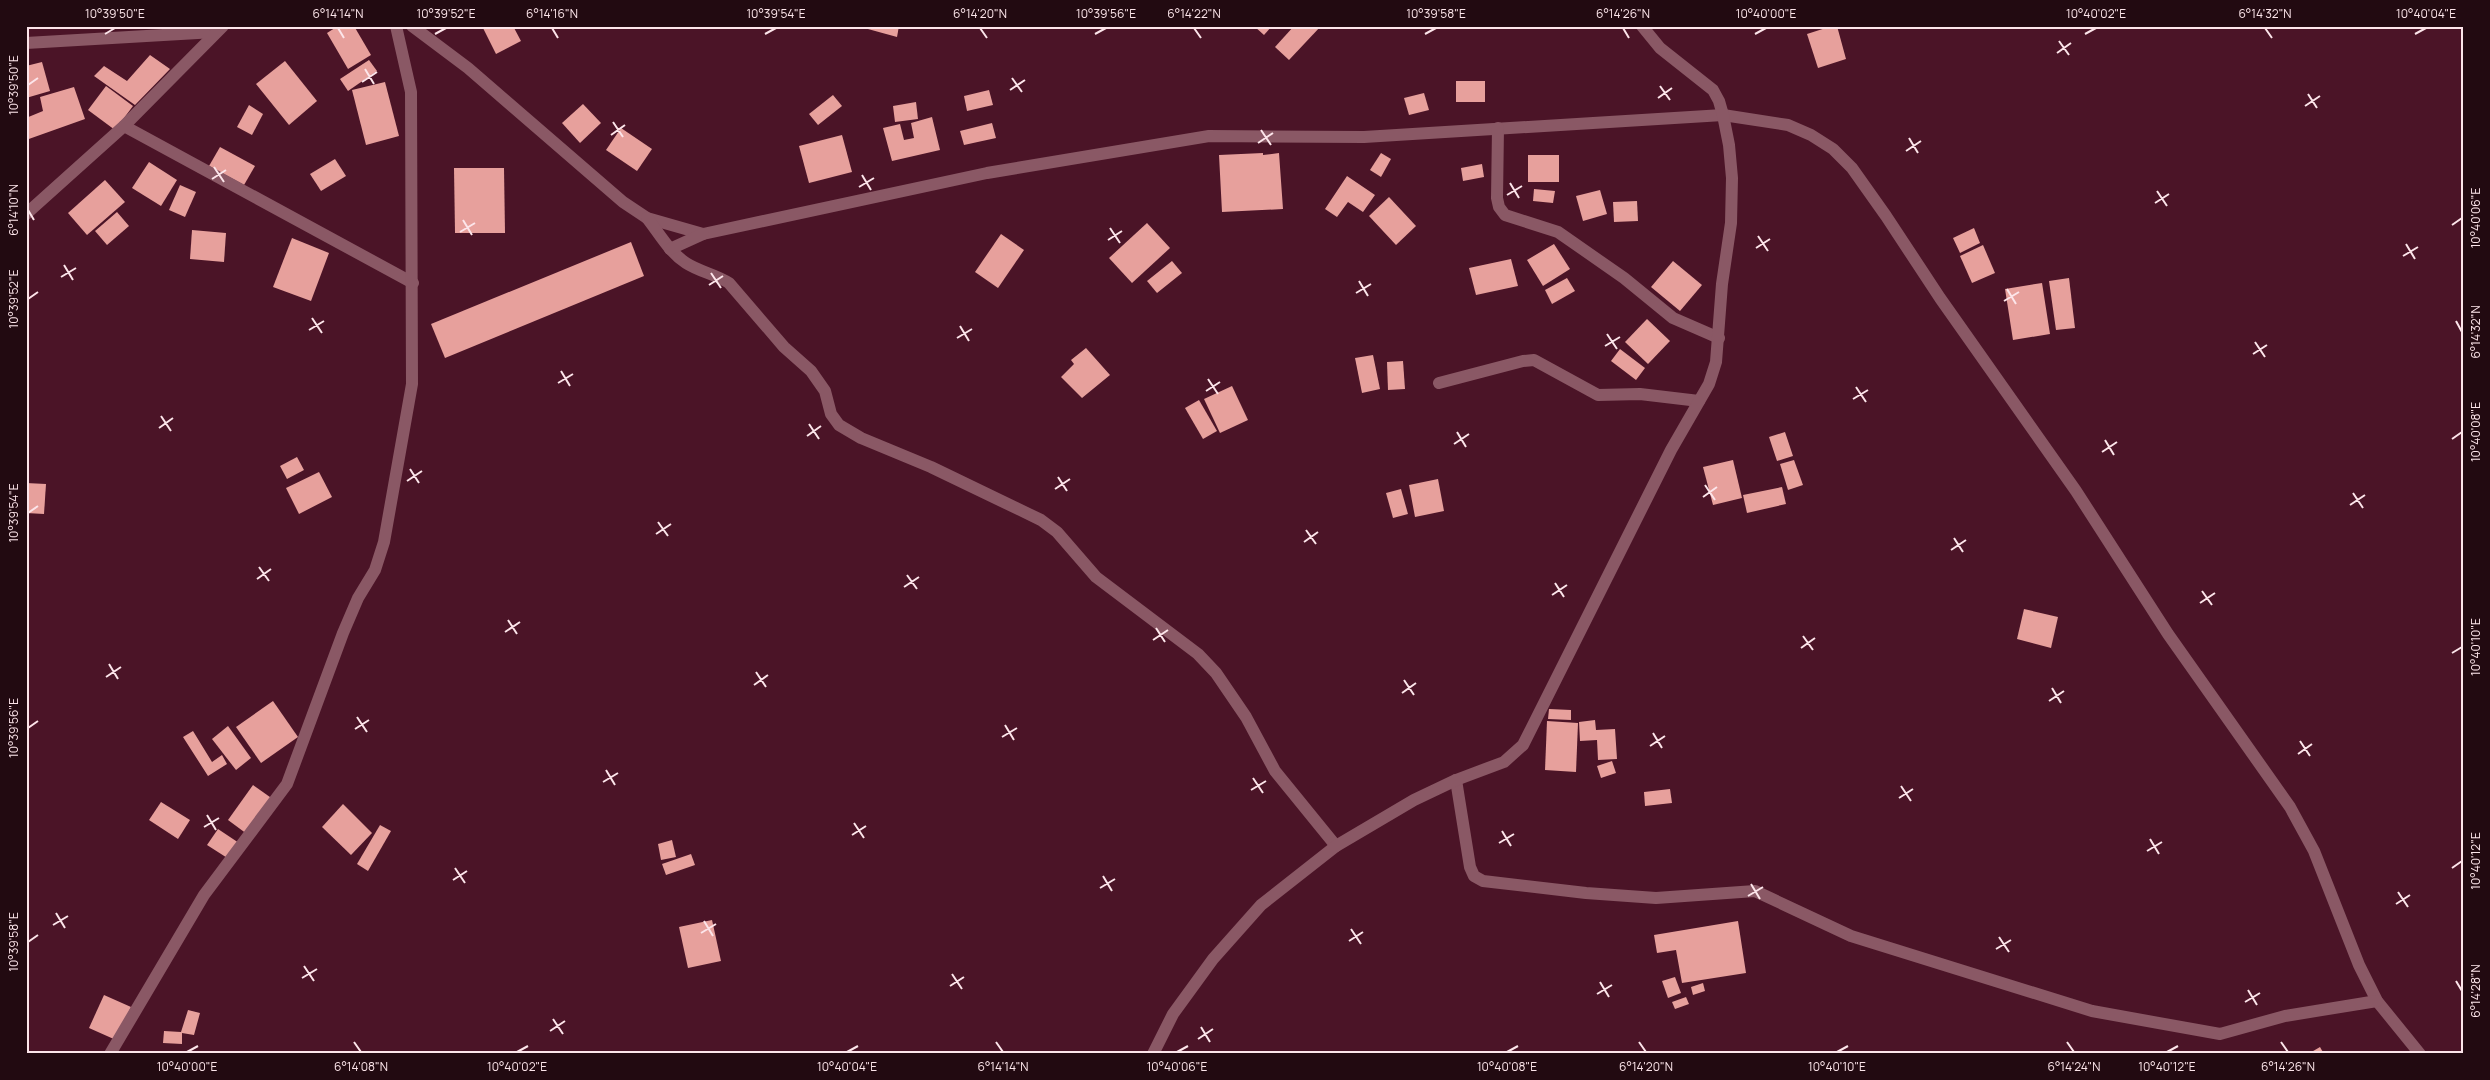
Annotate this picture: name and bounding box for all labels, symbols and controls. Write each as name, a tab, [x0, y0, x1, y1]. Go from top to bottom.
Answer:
text: 10°39'50"E	[85, 5, 145, 22]
text: 6°14'14"N	[312, 5, 364, 22]
text: 10°39'52"E	[416, 5, 476, 22]
text: 6°14'16"N	[526, 5, 578, 22]
text: 10°39'54"E	[746, 5, 806, 22]
text: 6°14'20"N	[953, 5, 1007, 22]
text: 10°39'56"E	[1076, 5, 1136, 22]
text: 6°14'22"N	[1167, 5, 1221, 22]
text: 10°39'58"E	[1406, 5, 1466, 22]
text: 6°14'26"N	[1596, 5, 1650, 22]
text: 10°40'00"E	[1736, 5, 1796, 22]
text: 10°40'02"E	[2066, 5, 2126, 22]
text: 6°14'32"N	[2238, 5, 2292, 22]
text: 10°40'04"E	[2396, 5, 2456, 22]
text: 10°39'50"E	[5, 55, 22, 115]
text: 6°14'10"N	[5, 184, 22, 236]
text: 10°40'06"E	[2467, 188, 2484, 248]
text: 10°39'52"E	[5, 269, 22, 329]
text: 6°14'32"N	[2467, 305, 2484, 359]
text: 10°40'08"E	[2467, 402, 2484, 462]
text: 10°39'54"E	[5, 483, 22, 543]
text: 10°40'10"E	[2467, 618, 2484, 676]
text: 10°39'56"E	[5, 698, 22, 758]
text: 10°40'12"E	[2467, 832, 2484, 890]
text: 10°39'58"E	[5, 912, 22, 972]
text: 6°14'28"N	[2467, 964, 2484, 1018]
text: 10°40'00"E	[157, 1058, 217, 1075]
text: 6°14'08"N	[334, 1058, 388, 1075]
text: 10°40'02"E	[487, 1058, 547, 1075]
text: 10°40'04"E	[817, 1058, 877, 1075]
text: 6°14'14"N	[977, 1058, 1029, 1075]
text: 10°40'06"E	[1147, 1058, 1207, 1075]
text: 10°40'08"E	[1477, 1058, 1537, 1075]
text: 6°14'20"N	[1619, 1058, 1673, 1075]
text: 10°40'10"E	[1808, 1058, 1866, 1075]
text: 6°14'24"N	[2047, 1058, 2101, 1075]
text: 10°40'12"E	[2138, 1058, 2196, 1075]
text: 6°14'26"N	[2261, 1058, 2315, 1075]

